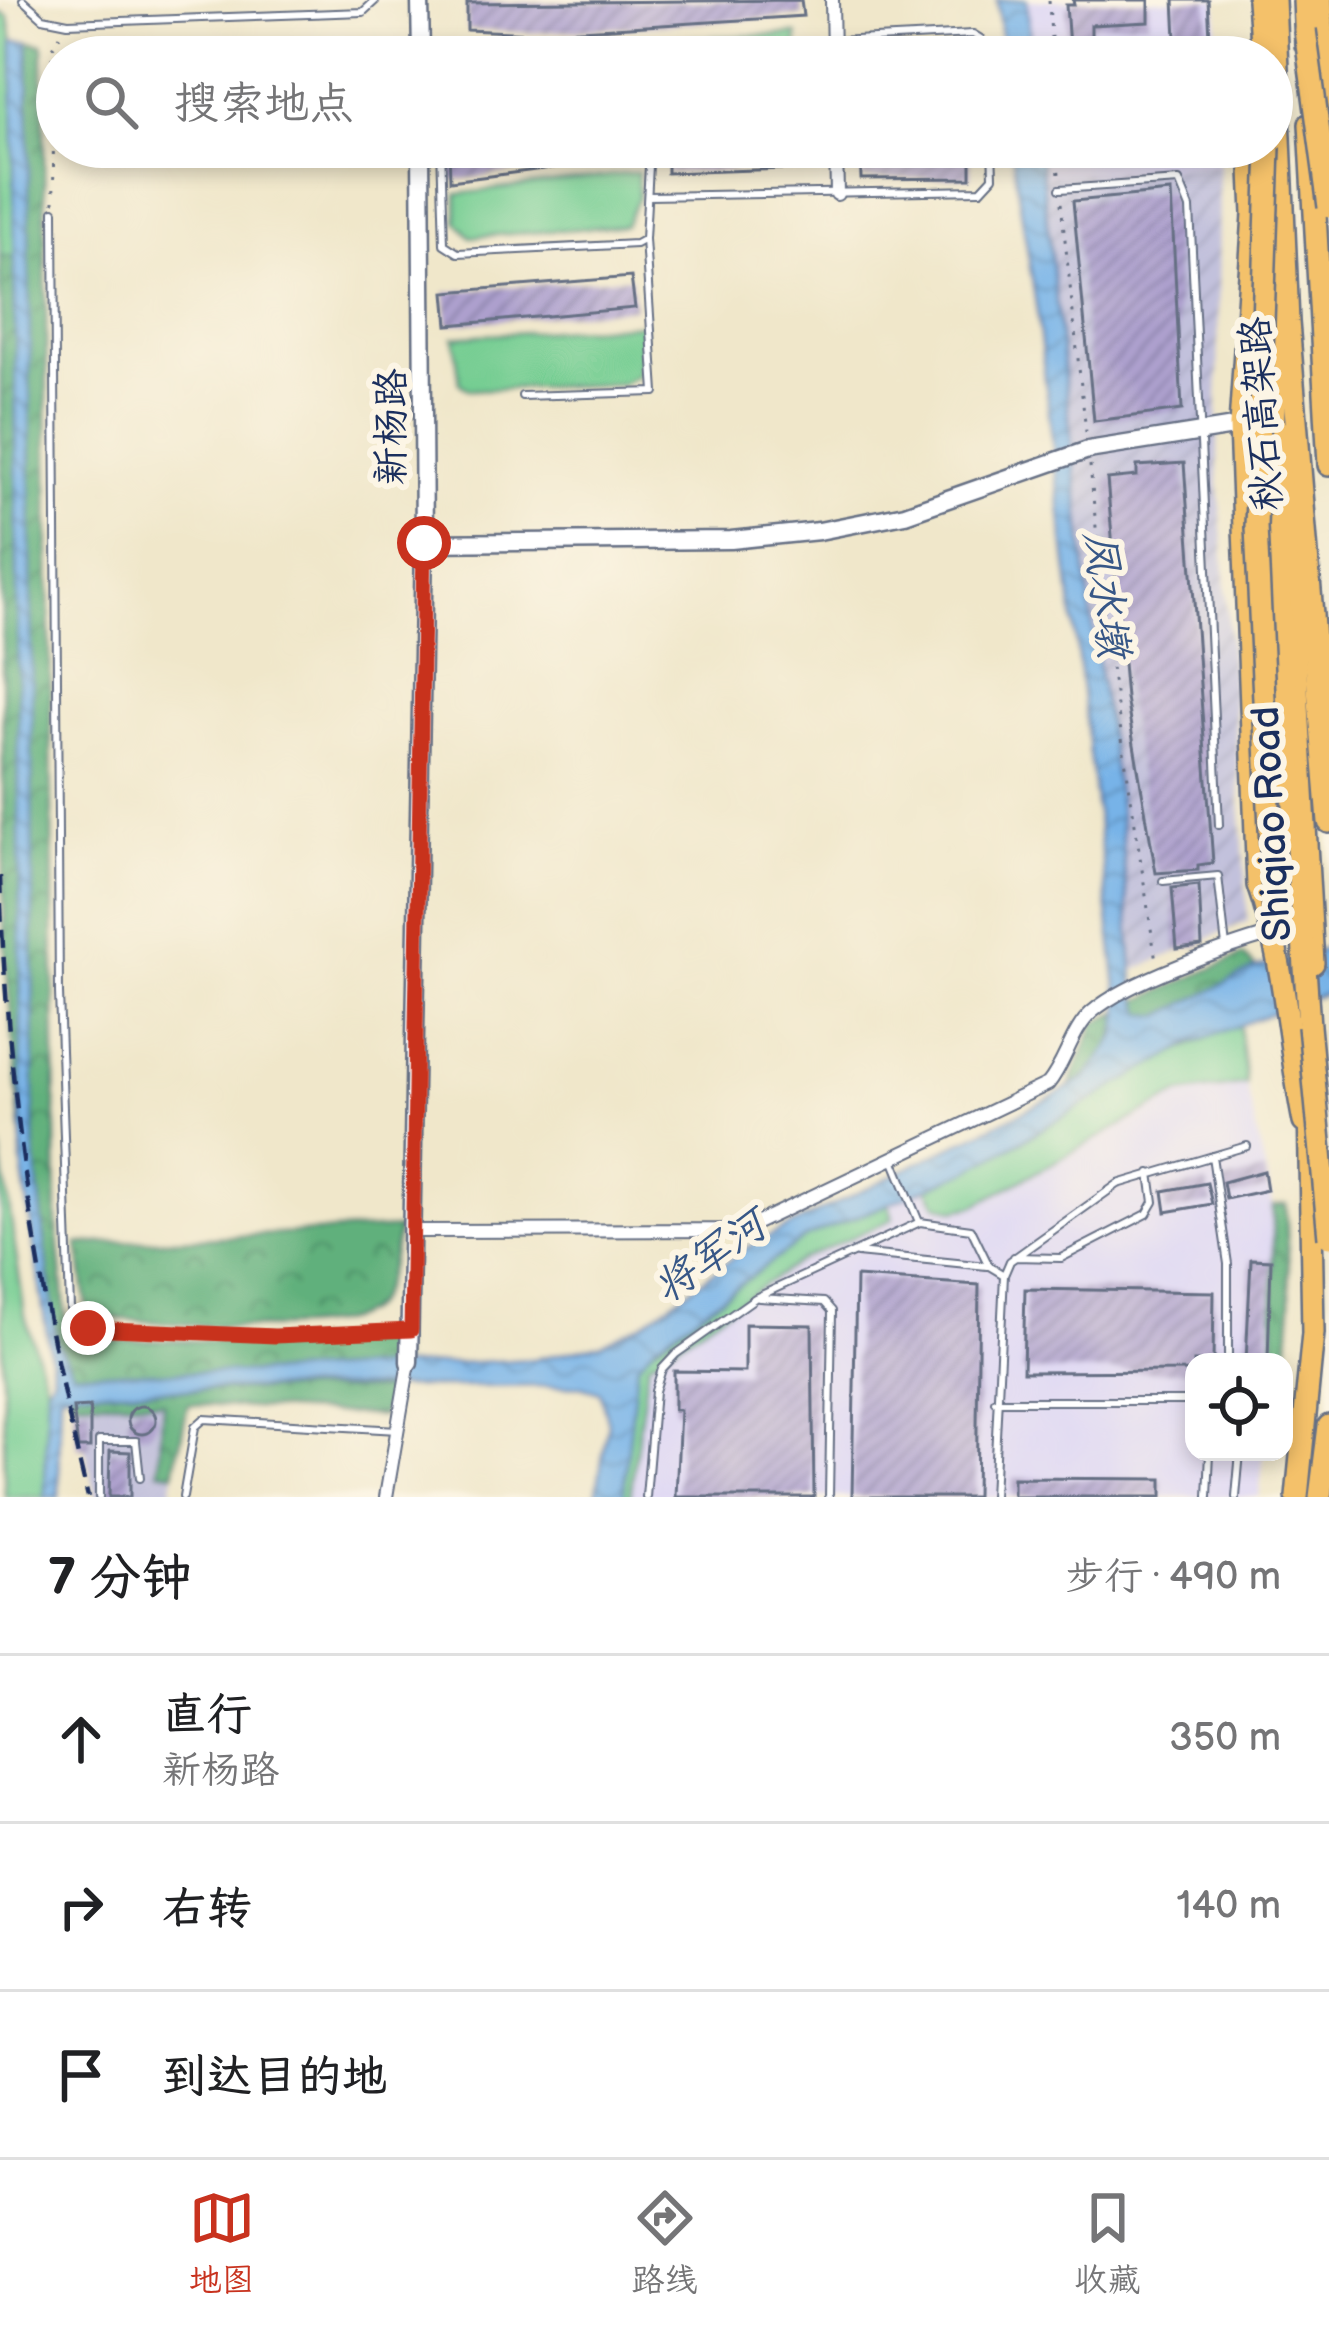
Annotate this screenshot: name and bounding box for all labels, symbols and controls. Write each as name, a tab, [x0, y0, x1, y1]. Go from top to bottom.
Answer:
search box	[36, 36, 1293, 168]
icon: search	[78, 69, 144, 135]
text: 搜索地点	[174, 77, 354, 132]
street label: 秋石高架路	[1232, 315, 1293, 513]
street label: 新杨路	[369, 368, 416, 486]
route start	[397, 516, 451, 570]
water label: 凤水墩	[1073, 529, 1139, 665]
street label: Shiqiao Road	[1243, 705, 1302, 943]
water label: 将军河	[644, 1197, 782, 1314]
route end	[61, 1301, 115, 1355]
map controls	[1185, 1353, 1293, 1461]
button: locate	[1185, 1353, 1293, 1461]
text: 7 分钟	[48, 1548, 192, 1609]
text: 步行 · 490 m	[1066, 1554, 1281, 1601]
text: 直行	[162, 1688, 252, 1743]
icon: ahead	[48, 1706, 114, 1772]
text: 350 m	[1169, 1715, 1281, 1762]
text: 新杨路	[162, 1748, 279, 1795]
icon: right	[48, 1874, 114, 1940]
text: 右转	[162, 1882, 252, 1937]
text: 140 m	[1176, 1883, 1281, 1930]
icon: arrive	[48, 2042, 114, 2108]
text: 到达目的地	[162, 2050, 387, 2105]
tab: 地图	[189, 2185, 255, 2301]
tab: 路线	[632, 2185, 698, 2301]
tab: 收藏	[1075, 2185, 1141, 2301]

